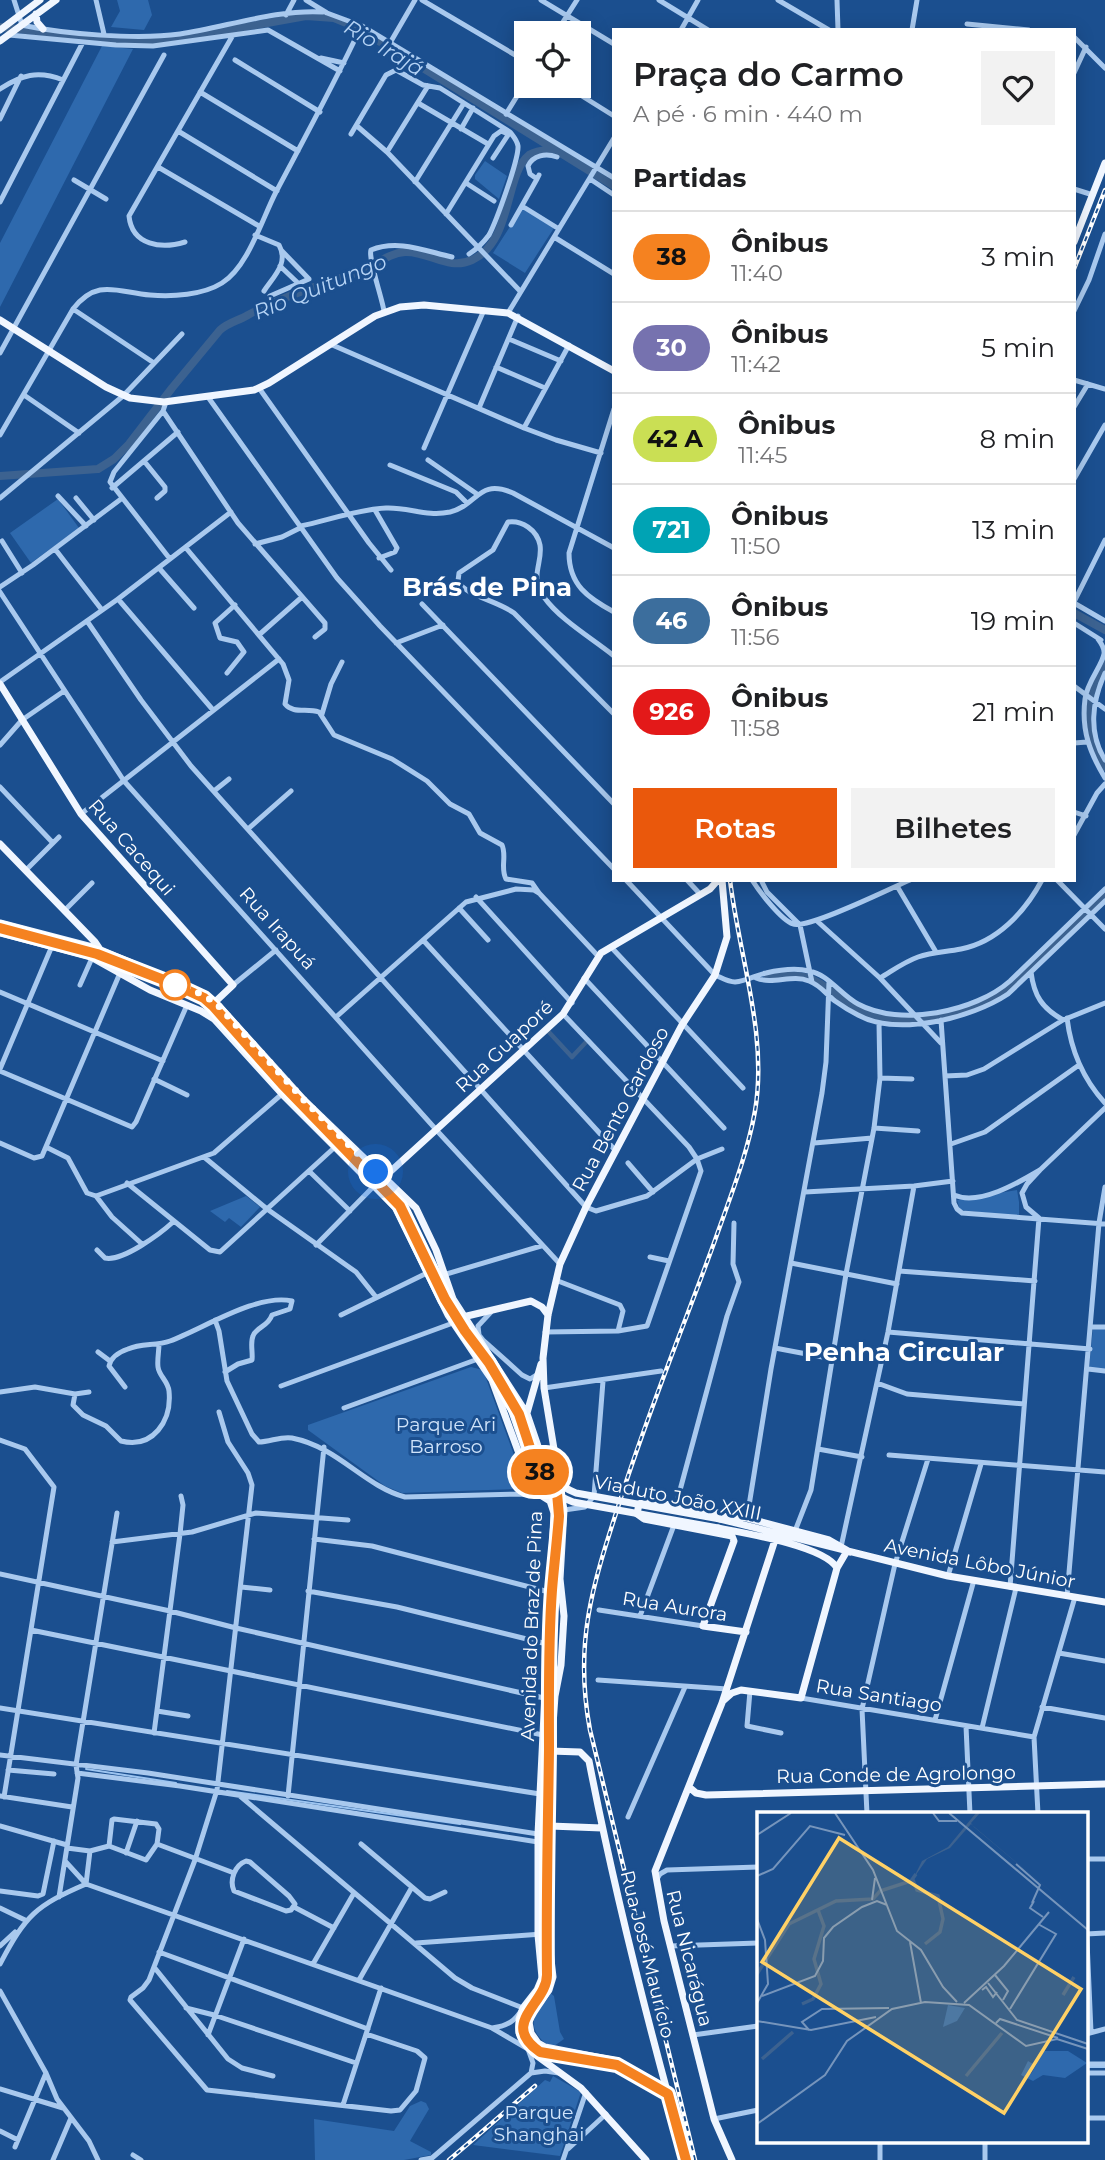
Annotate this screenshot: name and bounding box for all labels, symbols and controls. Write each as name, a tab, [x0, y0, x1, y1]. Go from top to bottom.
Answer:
water label: Rio Irajá	[340, 14, 429, 81]
map controls	[514, 21, 591, 98]
button: locate	[514, 21, 591, 98]
button: heart	[981, 51, 1055, 125]
text: Praça do Carmo	[633, 54, 904, 94]
text: A pé · 6 min · 440 m	[633, 100, 863, 128]
text: Partidas	[633, 162, 746, 194]
text: Ônibus	[731, 227, 828, 259]
text: 3 min	[981, 241, 1055, 273]
text: 38	[656, 242, 687, 271]
water label: Rio Quitungo	[250, 248, 390, 325]
text: 11:40	[731, 259, 783, 287]
text: Ônibus	[731, 318, 828, 350]
text: 5 min	[981, 332, 1055, 364]
text: 30	[656, 333, 687, 362]
text: 11:42	[731, 350, 781, 378]
text: Ônibus	[738, 409, 835, 441]
text: 8 min	[979, 423, 1055, 455]
text: 42 A	[647, 424, 703, 453]
text: 11:45	[738, 441, 788, 469]
text: Ônibus	[731, 500, 828, 532]
text: 13 min	[972, 514, 1055, 546]
text: 721	[652, 515, 691, 544]
text: 11:50	[731, 532, 781, 560]
district label: Brás de Pina	[402, 571, 572, 603]
text: Ônibus	[731, 591, 828, 623]
text: 19 min	[971, 605, 1055, 637]
text: 46	[656, 606, 687, 635]
text: 11:56	[731, 623, 780, 651]
text: Ônibus	[731, 682, 828, 714]
text: 21 min	[972, 696, 1055, 728]
text: 926	[649, 697, 694, 726]
text: 11:58	[731, 714, 780, 742]
button: Rotas	[633, 788, 837, 868]
button: Bilhetes	[851, 788, 1055, 868]
street label: Rua Cacequi	[84, 795, 180, 900]
street label: Rua Irapuá	[235, 882, 321, 974]
unlabelled marker	[160, 970, 190, 1000]
street label: Rua Guaporé	[451, 995, 558, 1097]
street label: Rua Bento Cardoso	[567, 1023, 674, 1196]
your location	[358, 1154, 393, 1189]
district label: Penha Circular	[804, 1336, 1004, 1368]
park label: Parque Ari Barroso	[396, 1413, 496, 1458]
line badge: 38	[508, 1449, 572, 1495]
text: 38	[525, 1457, 555, 1486]
street label: Viaduto João XXIII	[592, 1470, 764, 1525]
street label: Avenida do Braz de Pina	[516, 1510, 547, 1742]
street label: Avenida Lôbo Júnior	[882, 1534, 1077, 1593]
street label: Rua Aurora	[621, 1587, 729, 1626]
street label: Rua Santiago	[814, 1674, 944, 1717]
street label: Rua Conde de Agrolongo	[776, 1761, 1016, 1788]
inset map	[757, 1812, 1088, 2142]
street label: Rua José Maurício	[616, 1868, 680, 2040]
street label: Rua Nicarágua	[661, 1887, 718, 2029]
park label: Parque Shanghai	[494, 2101, 584, 2146]

